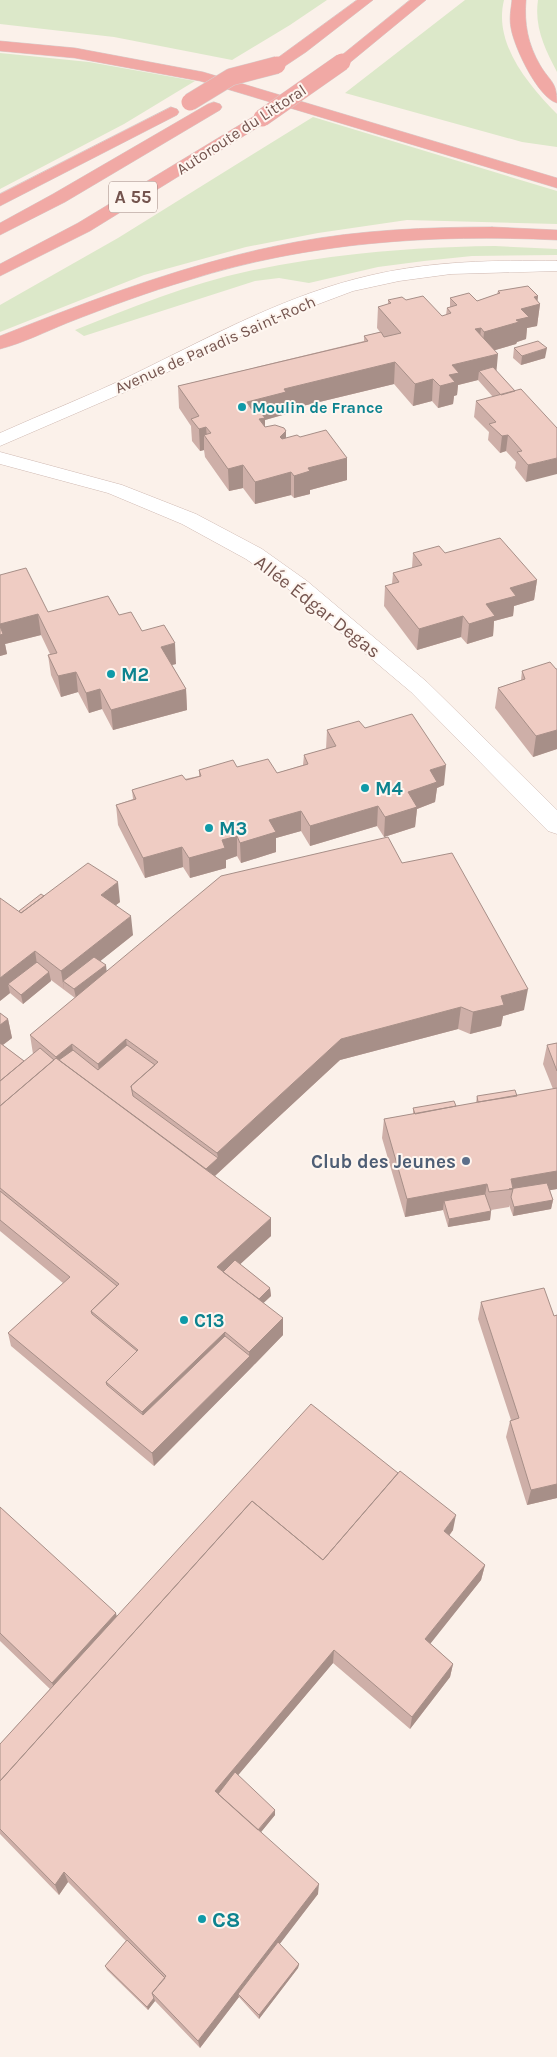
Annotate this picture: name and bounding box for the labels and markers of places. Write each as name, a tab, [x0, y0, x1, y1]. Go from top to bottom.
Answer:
place label: Moulin de France	[252, 398, 383, 417]
marker: Moulin de France	[236, 401, 248, 413]
place label: M2	[121, 664, 149, 686]
marker: M2	[105, 668, 117, 680]
place label: M4	[375, 778, 404, 800]
marker: M4	[359, 782, 371, 794]
place label: M3	[219, 818, 247, 840]
marker: M3	[203, 822, 215, 834]
place label: Club des Jeunes	[311, 1151, 456, 1173]
marker: Club des Jeunes	[460, 1155, 472, 1167]
place label: C13	[194, 1310, 225, 1332]
marker: C13	[178, 1314, 190, 1326]
place label: C8	[212, 1907, 240, 1933]
marker: C8	[196, 1913, 208, 1925]

